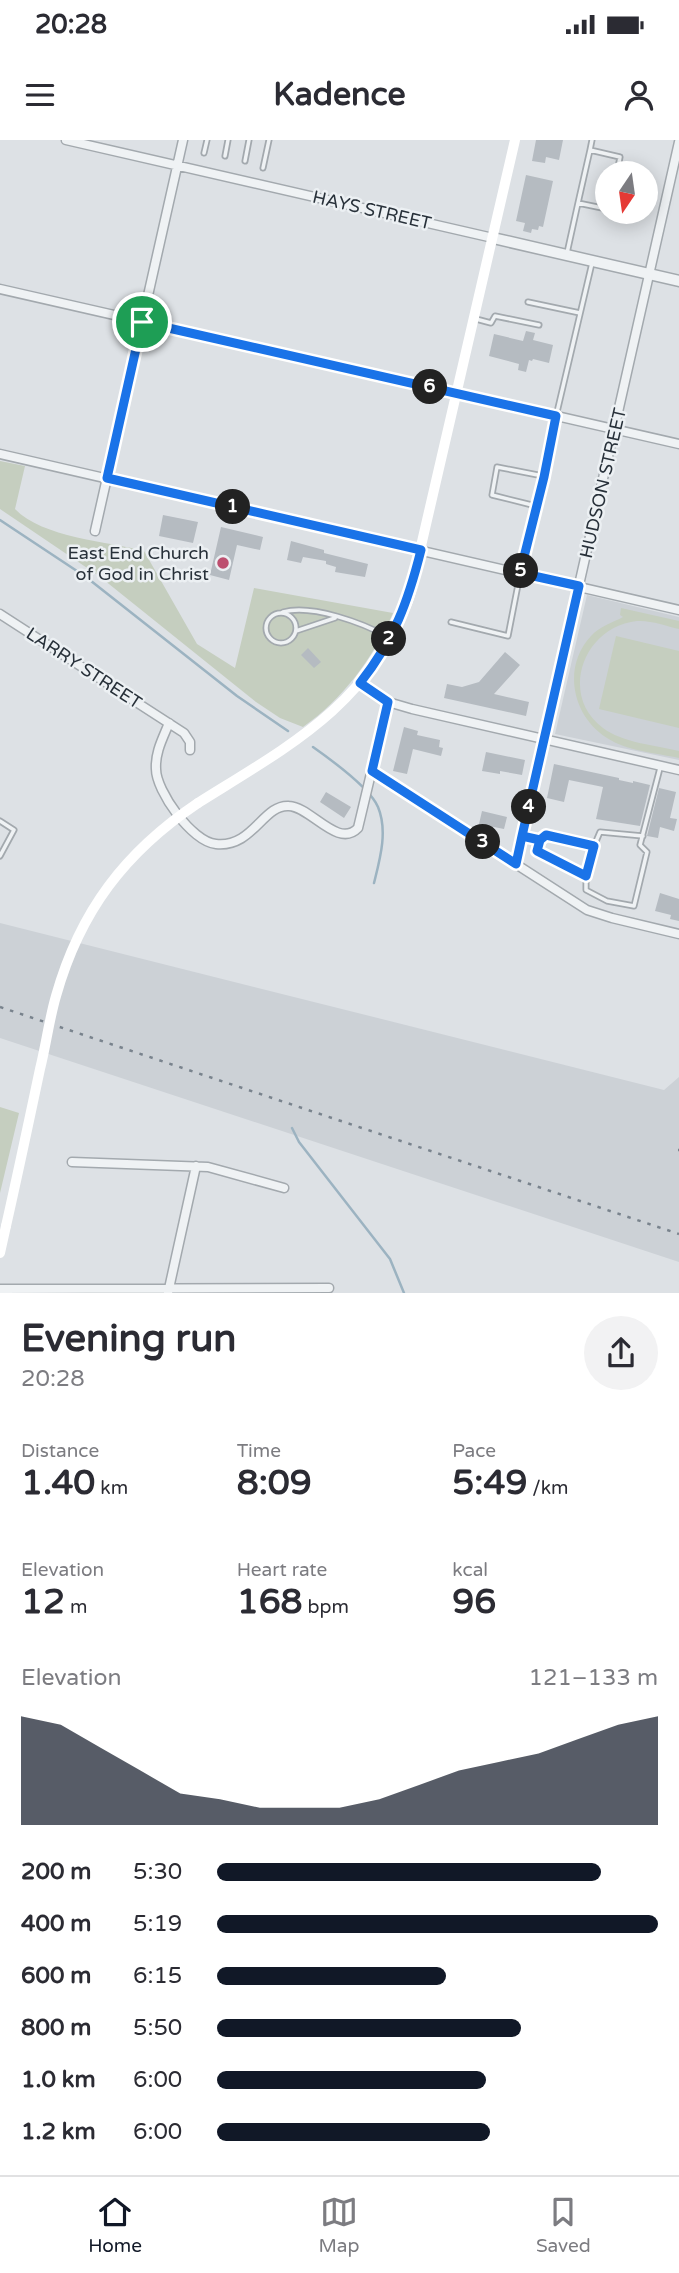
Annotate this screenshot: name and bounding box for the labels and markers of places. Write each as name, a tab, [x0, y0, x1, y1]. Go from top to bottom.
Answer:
pin	[112, 292, 172, 352]
pin: 6	[412, 370, 448, 404]
pin: 1	[216, 490, 250, 524]
place label: East End Church of God in Christ	[68, 542, 209, 585]
pin: 5	[504, 554, 538, 588]
marker: East End Church of God in Christ	[215, 555, 231, 571]
pin: 2	[372, 622, 406, 656]
pin: 4	[512, 790, 546, 824]
pin: 3	[466, 824, 500, 860]

